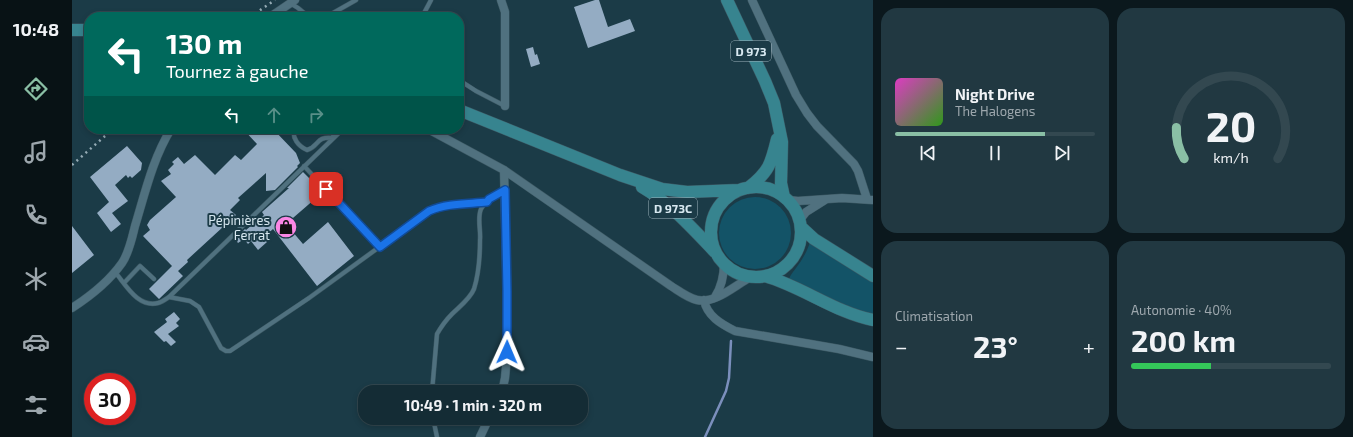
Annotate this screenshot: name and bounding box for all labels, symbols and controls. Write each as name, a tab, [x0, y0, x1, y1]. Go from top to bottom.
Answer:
text: 10:48	[13, 18, 59, 40]
text: 130 m	[166, 26, 242, 60]
icon: left	[100, 28, 152, 80]
road number: D 973	[731, 41, 771, 61]
text: Tournez à gauche	[166, 60, 308, 82]
icon: directions	[22, 75, 50, 103]
text: Night Drive	[955, 85, 1035, 103]
text: 20	[1206, 99, 1256, 149]
text: The Halogens	[955, 103, 1035, 119]
icon: left	[221, 104, 243, 126]
icon: ahead	[263, 104, 285, 126]
icon: right	[305, 104, 327, 126]
icon: music	[22, 138, 50, 166]
icon: previous	[917, 142, 939, 164]
icon: pause	[984, 142, 1006, 164]
icon: next	[1051, 142, 1073, 164]
text: km/h	[1213, 148, 1249, 165]
pin	[309, 172, 343, 206]
icon: arrive	[315, 178, 337, 200]
road number: D 973C	[649, 198, 697, 218]
icon: phone	[22, 201, 50, 229]
place label: Pépinières Ferrat	[208, 212, 270, 243]
shop icon: Pépinières Ferrat	[273, 214, 299, 240]
icon: climate	[22, 265, 50, 293]
text: Autonomie · 40%	[1131, 302, 1232, 318]
text: Climatisation	[895, 308, 973, 324]
text: 200 km	[1131, 322, 1236, 358]
icon: car	[22, 328, 50, 356]
text: 23°	[973, 328, 1018, 364]
position arrow	[486, 331, 528, 373]
text: −	[895, 333, 908, 359]
text: +	[1083, 333, 1095, 359]
speed limit sign: 30	[84, 373, 136, 425]
icon: filters	[22, 391, 50, 419]
text: 10:49 · 1 min · 320 m	[404, 396, 542, 414]

